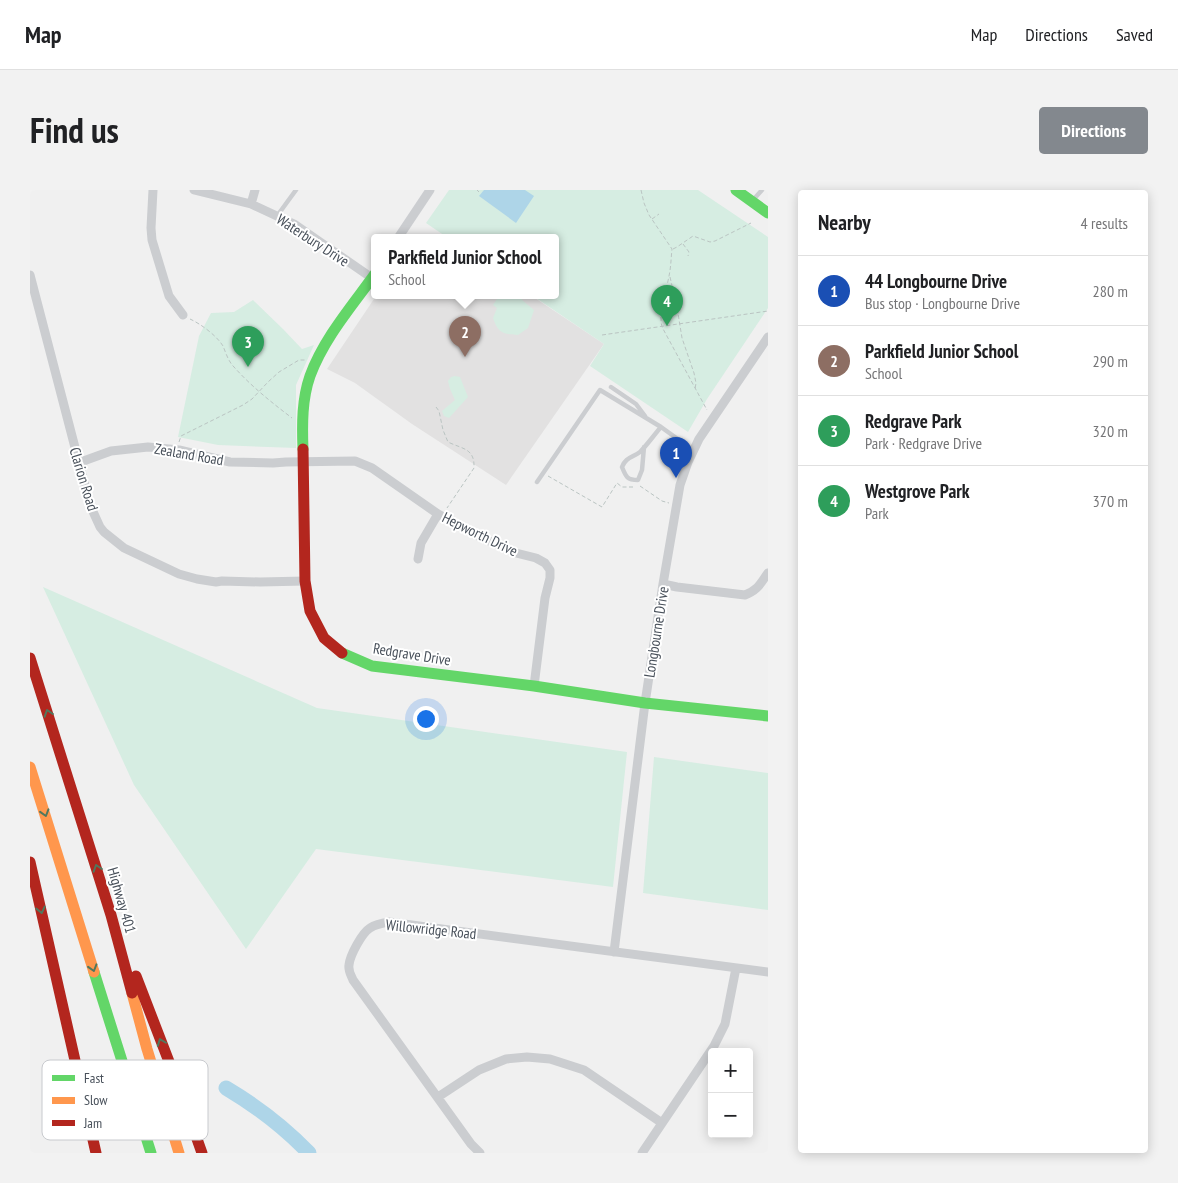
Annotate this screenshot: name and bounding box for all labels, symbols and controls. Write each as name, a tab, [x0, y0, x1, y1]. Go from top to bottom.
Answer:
text: Map	[25, 19, 62, 50]
text: Map	[971, 23, 997, 46]
text: Directions	[1025, 23, 1088, 46]
text: Saved	[1116, 23, 1153, 46]
text: Find us	[30, 107, 119, 153]
button: Directions	[1039, 107, 1148, 154]
text: Nearby	[818, 209, 871, 236]
street label: Waterbury Drive	[273, 210, 353, 270]
text: 4 results	[1081, 213, 1128, 233]
popup	[371, 234, 559, 299]
text: Parkfield Junior School	[388, 245, 542, 269]
text: School	[388, 269, 425, 289]
text: 44 Longbourne Drive	[865, 269, 1007, 293]
text: 1	[830, 281, 838, 301]
text: 280 m	[1093, 281, 1128, 301]
pin: 4	[651, 285, 683, 326]
text: Bus stop · Longbourne Drive	[865, 293, 1020, 313]
pin: 2	[449, 316, 481, 357]
pin: 3	[232, 326, 264, 367]
text: Parkfield Junior School	[865, 339, 1018, 363]
text: 2	[830, 351, 838, 371]
text: 290 m	[1093, 351, 1128, 371]
text: School	[865, 363, 902, 383]
text: Redgrave Park	[865, 409, 962, 433]
text: 3	[830, 421, 838, 441]
text: 320 m	[1093, 421, 1128, 441]
text: Park · Redgrave Drive	[865, 433, 982, 453]
pin: 1	[660, 437, 692, 478]
street label: Zealand Road	[153, 439, 225, 469]
street label: Clarion Road	[65, 445, 103, 513]
text: Westgrove Park	[865, 479, 970, 503]
text: 4	[830, 491, 838, 511]
text: 370 m	[1093, 491, 1128, 511]
text: Park	[865, 503, 889, 523]
street label: Hepworth Drive	[439, 508, 521, 560]
street label: Longbourne Drive	[639, 585, 673, 679]
street label: Redgrave Drive	[372, 638, 452, 670]
your location	[413, 706, 439, 732]
one-way arrow	[43, 710, 53, 718]
one-way arrow	[39, 809, 49, 817]
one-way arrow	[92, 864, 102, 873]
street label: Highway 401	[104, 865, 140, 935]
one-way arrow	[35, 905, 46, 914]
street label: Willowridge Road	[385, 915, 477, 943]
one-way arrow	[88, 964, 98, 972]
one-way arrow	[157, 1038, 167, 1046]
map controls	[708, 1048, 753, 1138]
button: +	[708, 1048, 753, 1093]
legend	[42, 1060, 208, 1140]
text: Fast	[84, 1069, 104, 1087]
text: Slow	[84, 1091, 108, 1109]
button: −	[708, 1093, 753, 1138]
text: Jam	[83, 1114, 102, 1132]

